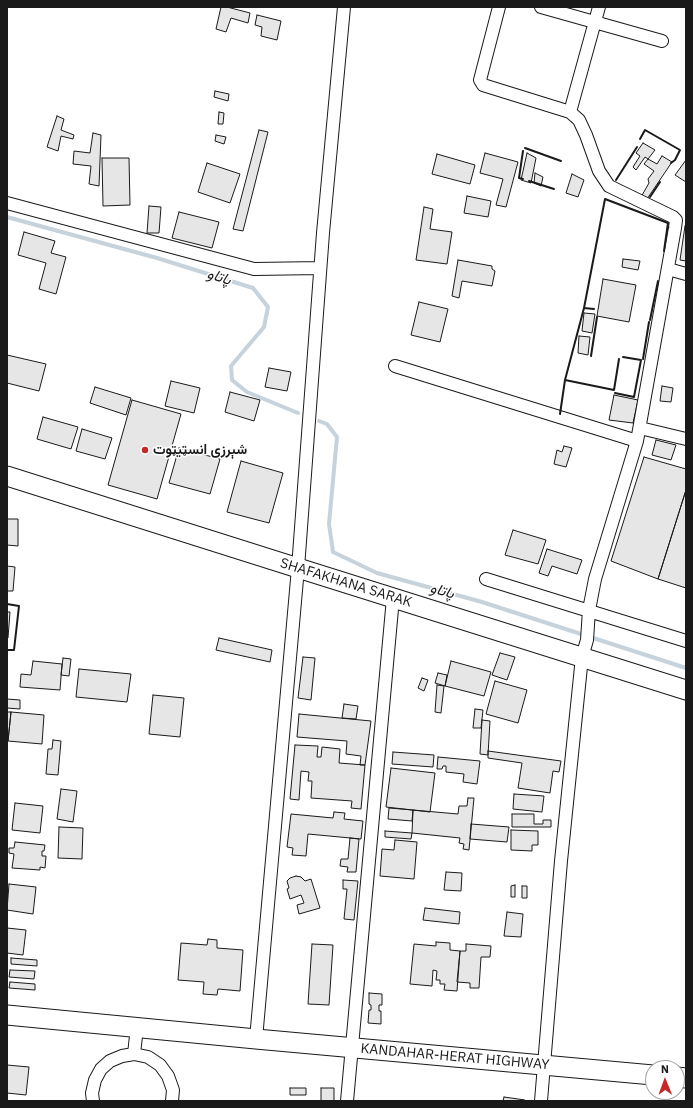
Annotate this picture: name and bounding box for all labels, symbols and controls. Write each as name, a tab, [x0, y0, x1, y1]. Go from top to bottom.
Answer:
water label: پاتاو	[205, 265, 233, 289]
place label: شېرزی انسټيټوت	[153, 442, 247, 458]
marker: شېرزی انسټيټوت	[140, 445, 150, 455]
street label: SHAFAKHANA SARAK	[278, 555, 414, 611]
water label: پاتاو	[428, 579, 456, 603]
street label: KANDAHAR-HERAT HIGHWAY	[360, 1040, 550, 1074]
north arrow	[645, 1060, 685, 1100]
text: N	[661, 1062, 669, 1076]

